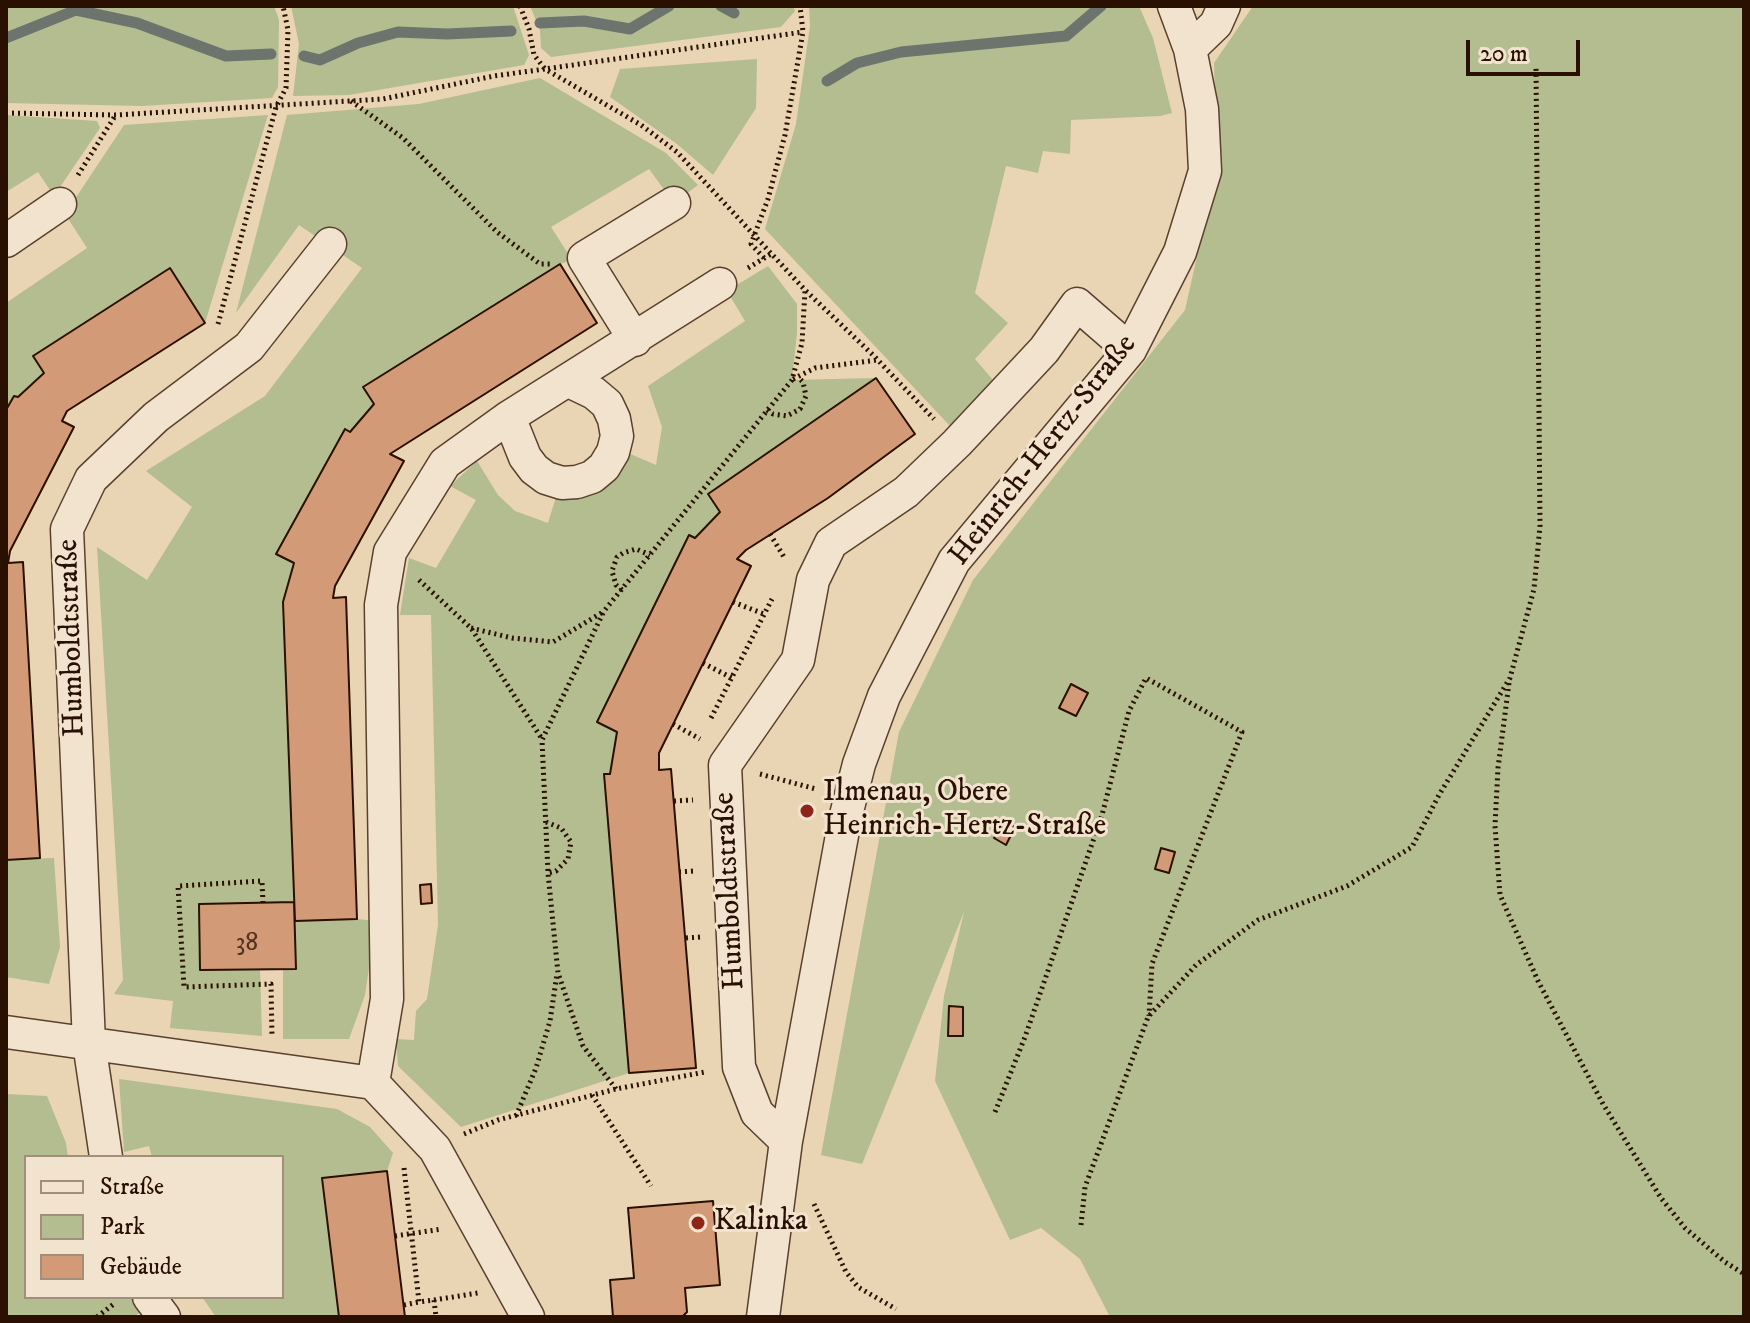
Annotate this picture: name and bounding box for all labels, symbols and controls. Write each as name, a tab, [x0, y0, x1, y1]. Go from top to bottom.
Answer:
scale bar	[1470, 24, 1584, 74]
text: 20 m	[1480, 39, 1528, 69]
street label: Heinrich-Hertz-Straße	[943, 328, 1145, 574]
street label: Humboldtstraße	[52, 539, 94, 737]
place label: Ilmenau, Obere Heinrich-Hertz-Straße	[823, 776, 1106, 846]
street label: Humboldtstraße	[708, 791, 754, 991]
marker: Ilmenau, Obere Heinrich-Hertz-Straße	[798, 802, 816, 820]
house number: 38	[236, 929, 258, 961]
legend	[24, 1155, 284, 1299]
text: Straße	[100, 1172, 164, 1202]
place label: Kalinka	[714, 1205, 808, 1241]
text: Park	[100, 1212, 145, 1242]
marker: Kalinka	[689, 1214, 707, 1232]
text: Gebäude	[100, 1252, 182, 1282]

